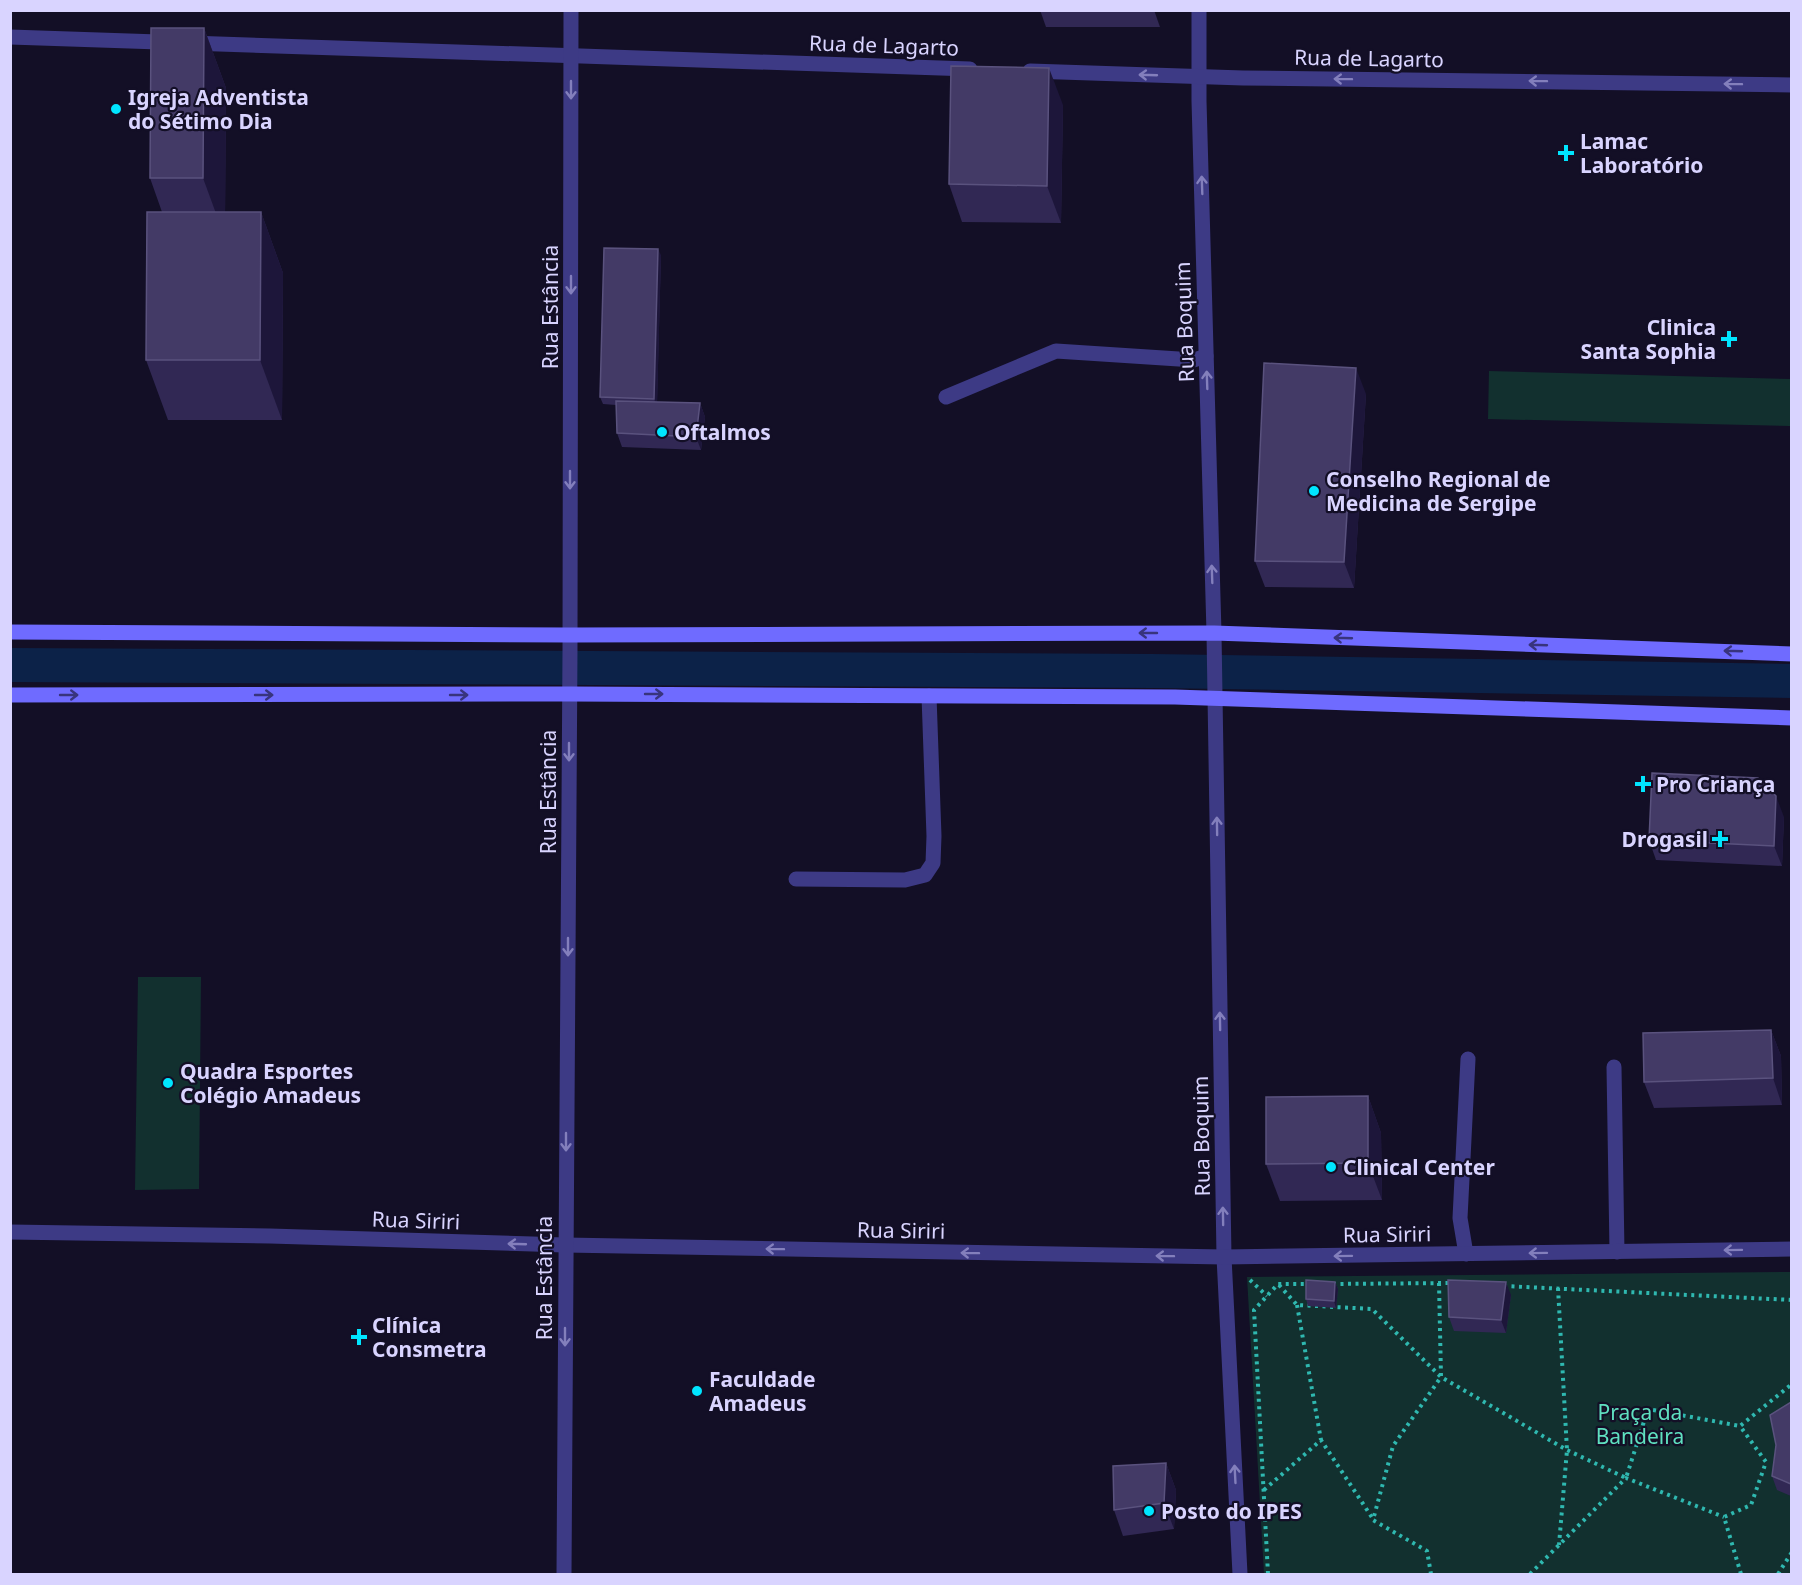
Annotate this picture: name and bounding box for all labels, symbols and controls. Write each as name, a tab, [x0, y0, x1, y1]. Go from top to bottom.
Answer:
street label: Rua de Lagarto	[809, 28, 959, 62]
street label: Rua de Lagarto	[1294, 43, 1444, 73]
one-way arrow	[1139, 69, 1159, 80]
one-way arrow	[1334, 73, 1354, 85]
one-way arrow	[1529, 76, 1549, 87]
one-way arrow	[1724, 78, 1744, 90]
one-way arrow	[565, 79, 577, 99]
place label: Igreja Adventista do Sétimo Dia	[128, 83, 309, 135]
marker: Igreja Adventista do Sétimo Dia	[109, 102, 123, 116]
place label: Lamac Laboratório	[1580, 127, 1703, 179]
marker: Lamac Laboratório	[1557, 144, 1575, 162]
one-way arrow	[1196, 175, 1207, 195]
street label: Rua Estância	[536, 245, 564, 369]
street label: Rua Boquim	[1168, 261, 1200, 383]
one-way arrow	[565, 274, 577, 294]
place label: Clinica Santa Sophia	[1581, 313, 1716, 365]
marker: Clinica Santa Sophia	[1720, 330, 1738, 348]
one-way arrow	[1201, 370, 1213, 390]
place label: Oftalmos	[674, 418, 771, 446]
marker: Oftalmos	[655, 425, 669, 439]
place label: Conselho Regional de Medicina de Sergipe	[1326, 465, 1551, 517]
one-way arrow	[564, 469, 576, 489]
marker: Conselho Regional de Medicina de Sergipe	[1307, 484, 1321, 498]
one-way arrow	[1207, 565, 1218, 585]
one-way arrow	[1139, 627, 1159, 639]
one-way arrow	[1334, 632, 1354, 643]
one-way arrow	[1529, 639, 1549, 650]
one-way arrow	[1724, 646, 1744, 657]
one-way arrow	[643, 688, 663, 700]
one-way arrow	[58, 689, 78, 701]
one-way arrow	[253, 689, 273, 701]
one-way arrow	[448, 689, 468, 701]
street label: Rua Estância	[534, 730, 562, 854]
one-way arrow	[563, 742, 575, 762]
place label: Pro Criança	[1656, 770, 1775, 798]
marker: Pro Criança	[1634, 775, 1652, 793]
one-way arrow	[1211, 817, 1223, 837]
place label: Drogasil	[1622, 825, 1708, 853]
marker: Drogasil	[1713, 832, 1727, 846]
one-way arrow	[562, 937, 574, 957]
one-way arrow	[1214, 1012, 1226, 1032]
place label: Quadra Esportes Colégio Amadeus	[180, 1057, 361, 1109]
street label: Rua Boquim	[1186, 1075, 1216, 1197]
marker: Quadra Esportes Colégio Amadeus	[161, 1076, 175, 1090]
one-way arrow	[560, 1132, 572, 1152]
place label: Clinical Center	[1343, 1153, 1495, 1181]
marker: Clinical Center	[1324, 1160, 1338, 1174]
street label: Rua Siriri	[371, 1204, 461, 1236]
one-way arrow	[1217, 1207, 1229, 1227]
street label: Rua Siriri	[857, 1215, 945, 1245]
street label: Rua Estância	[530, 1216, 558, 1340]
street label: Rua Siriri	[1343, 1219, 1431, 1249]
one-way arrow	[508, 1238, 528, 1250]
one-way arrow	[766, 1243, 786, 1255]
one-way arrow	[1724, 1244, 1744, 1256]
one-way arrow	[961, 1247, 981, 1258]
one-way arrow	[1529, 1247, 1549, 1259]
one-way arrow	[1156, 1250, 1176, 1262]
one-way arrow	[1334, 1250, 1354, 1261]
place label: Clínica Consmetra	[372, 1311, 486, 1363]
one-way arrow	[559, 1327, 571, 1347]
marker: Clínica Consmetra	[350, 1328, 368, 1346]
place label: Faculdade Amadeus	[709, 1365, 816, 1417]
marker: Faculdade Amadeus	[690, 1384, 704, 1398]
park label: Praça da Bandeira	[1596, 1398, 1684, 1450]
one-way arrow	[1230, 1465, 1241, 1485]
place label: Posto do IPES	[1161, 1497, 1302, 1525]
marker: Posto do IPES	[1142, 1504, 1156, 1518]

